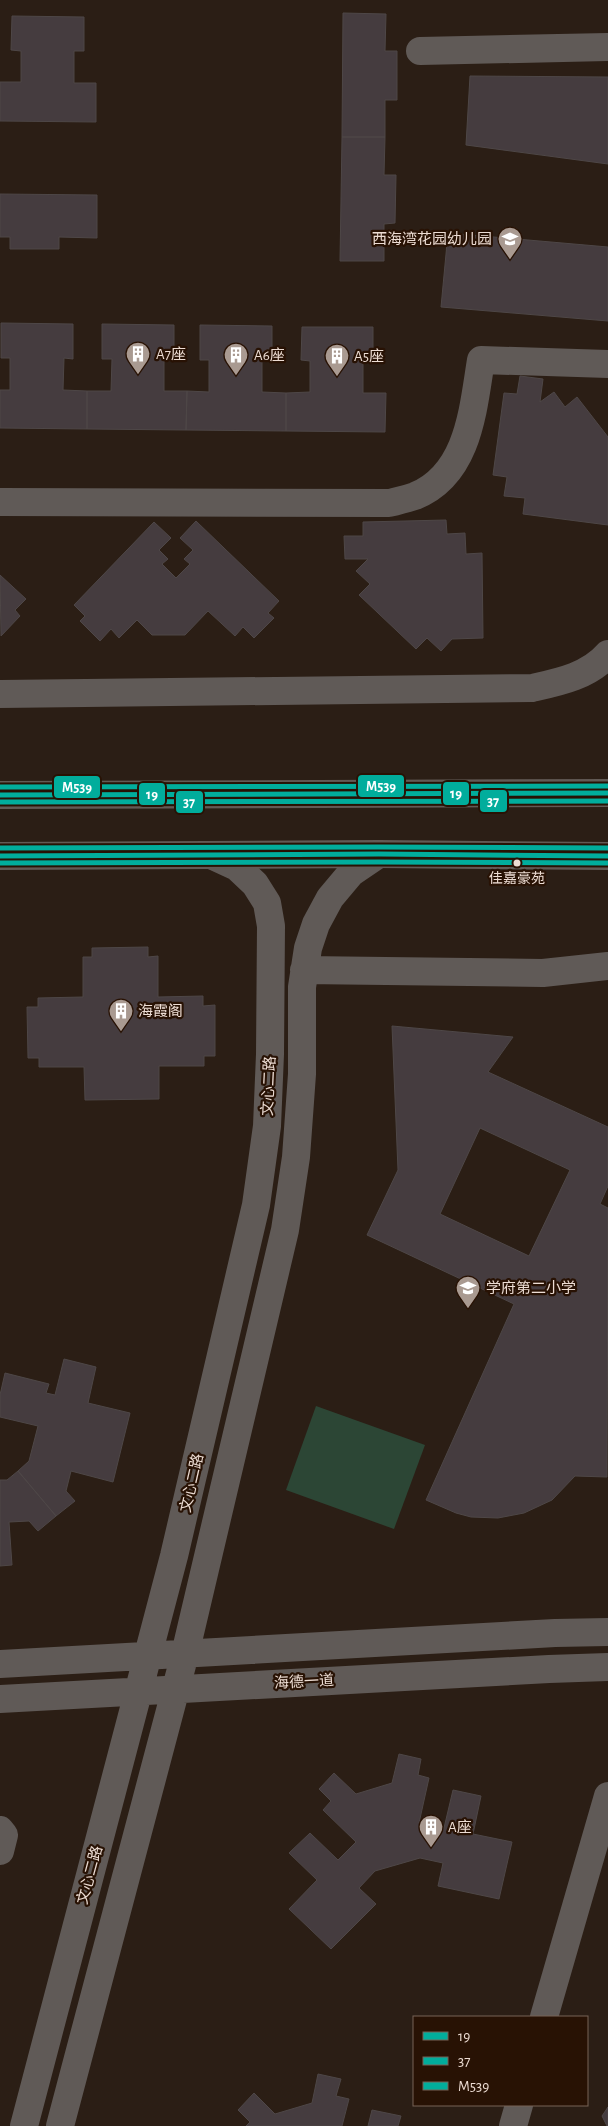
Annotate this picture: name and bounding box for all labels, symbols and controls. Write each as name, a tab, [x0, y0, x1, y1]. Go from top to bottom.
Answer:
school or university icon: 西海湾花园幼儿园	[497, 226, 523, 260]
place label: 西海湾花园幼儿园	[372, 231, 492, 247]
building icon: A7座	[125, 341, 151, 375]
building icon: A6座	[223, 342, 249, 376]
building icon: A5座	[324, 343, 350, 377]
place label: A7座	[156, 346, 186, 362]
place label: A6座	[254, 347, 285, 363]
place label: A5座	[354, 348, 384, 364]
line badge: M539	[357, 774, 405, 798]
line badge: M539	[53, 775, 101, 799]
text: M539	[366, 780, 396, 794]
text: M539	[62, 781, 92, 795]
line badge: 19	[442, 781, 470, 806]
line badge: 19	[138, 782, 166, 806]
text: 19	[450, 787, 462, 801]
text: 19	[146, 788, 158, 802]
line badge: 37	[479, 789, 508, 813]
line badge: 37	[175, 790, 204, 814]
text: 37	[487, 795, 499, 809]
text: 37	[183, 796, 195, 810]
marker: 佳嘉豪苑	[512, 858, 522, 868]
place label: 佳嘉豪苑	[489, 871, 545, 886]
building icon: 海霞阁	[108, 998, 134, 1032]
place label: 海霞阁	[138, 1003, 183, 1019]
street label: 文心二路	[259, 1056, 278, 1116]
school or university icon: 学府第二小学	[455, 1275, 481, 1309]
place label: 学府第二小学	[486, 1280, 576, 1296]
street label: 文心二路	[177, 1452, 206, 1514]
street label: 海德一道	[274, 1671, 334, 1691]
building icon: A座	[418, 1814, 444, 1848]
place label: A座	[448, 1819, 472, 1835]
street label: 文心二路	[74, 1844, 105, 1906]
legend	[413, 2016, 588, 2106]
text: 19	[458, 2029, 470, 2044]
text: 37	[458, 2054, 470, 2069]
text: M539	[458, 2079, 489, 2094]

